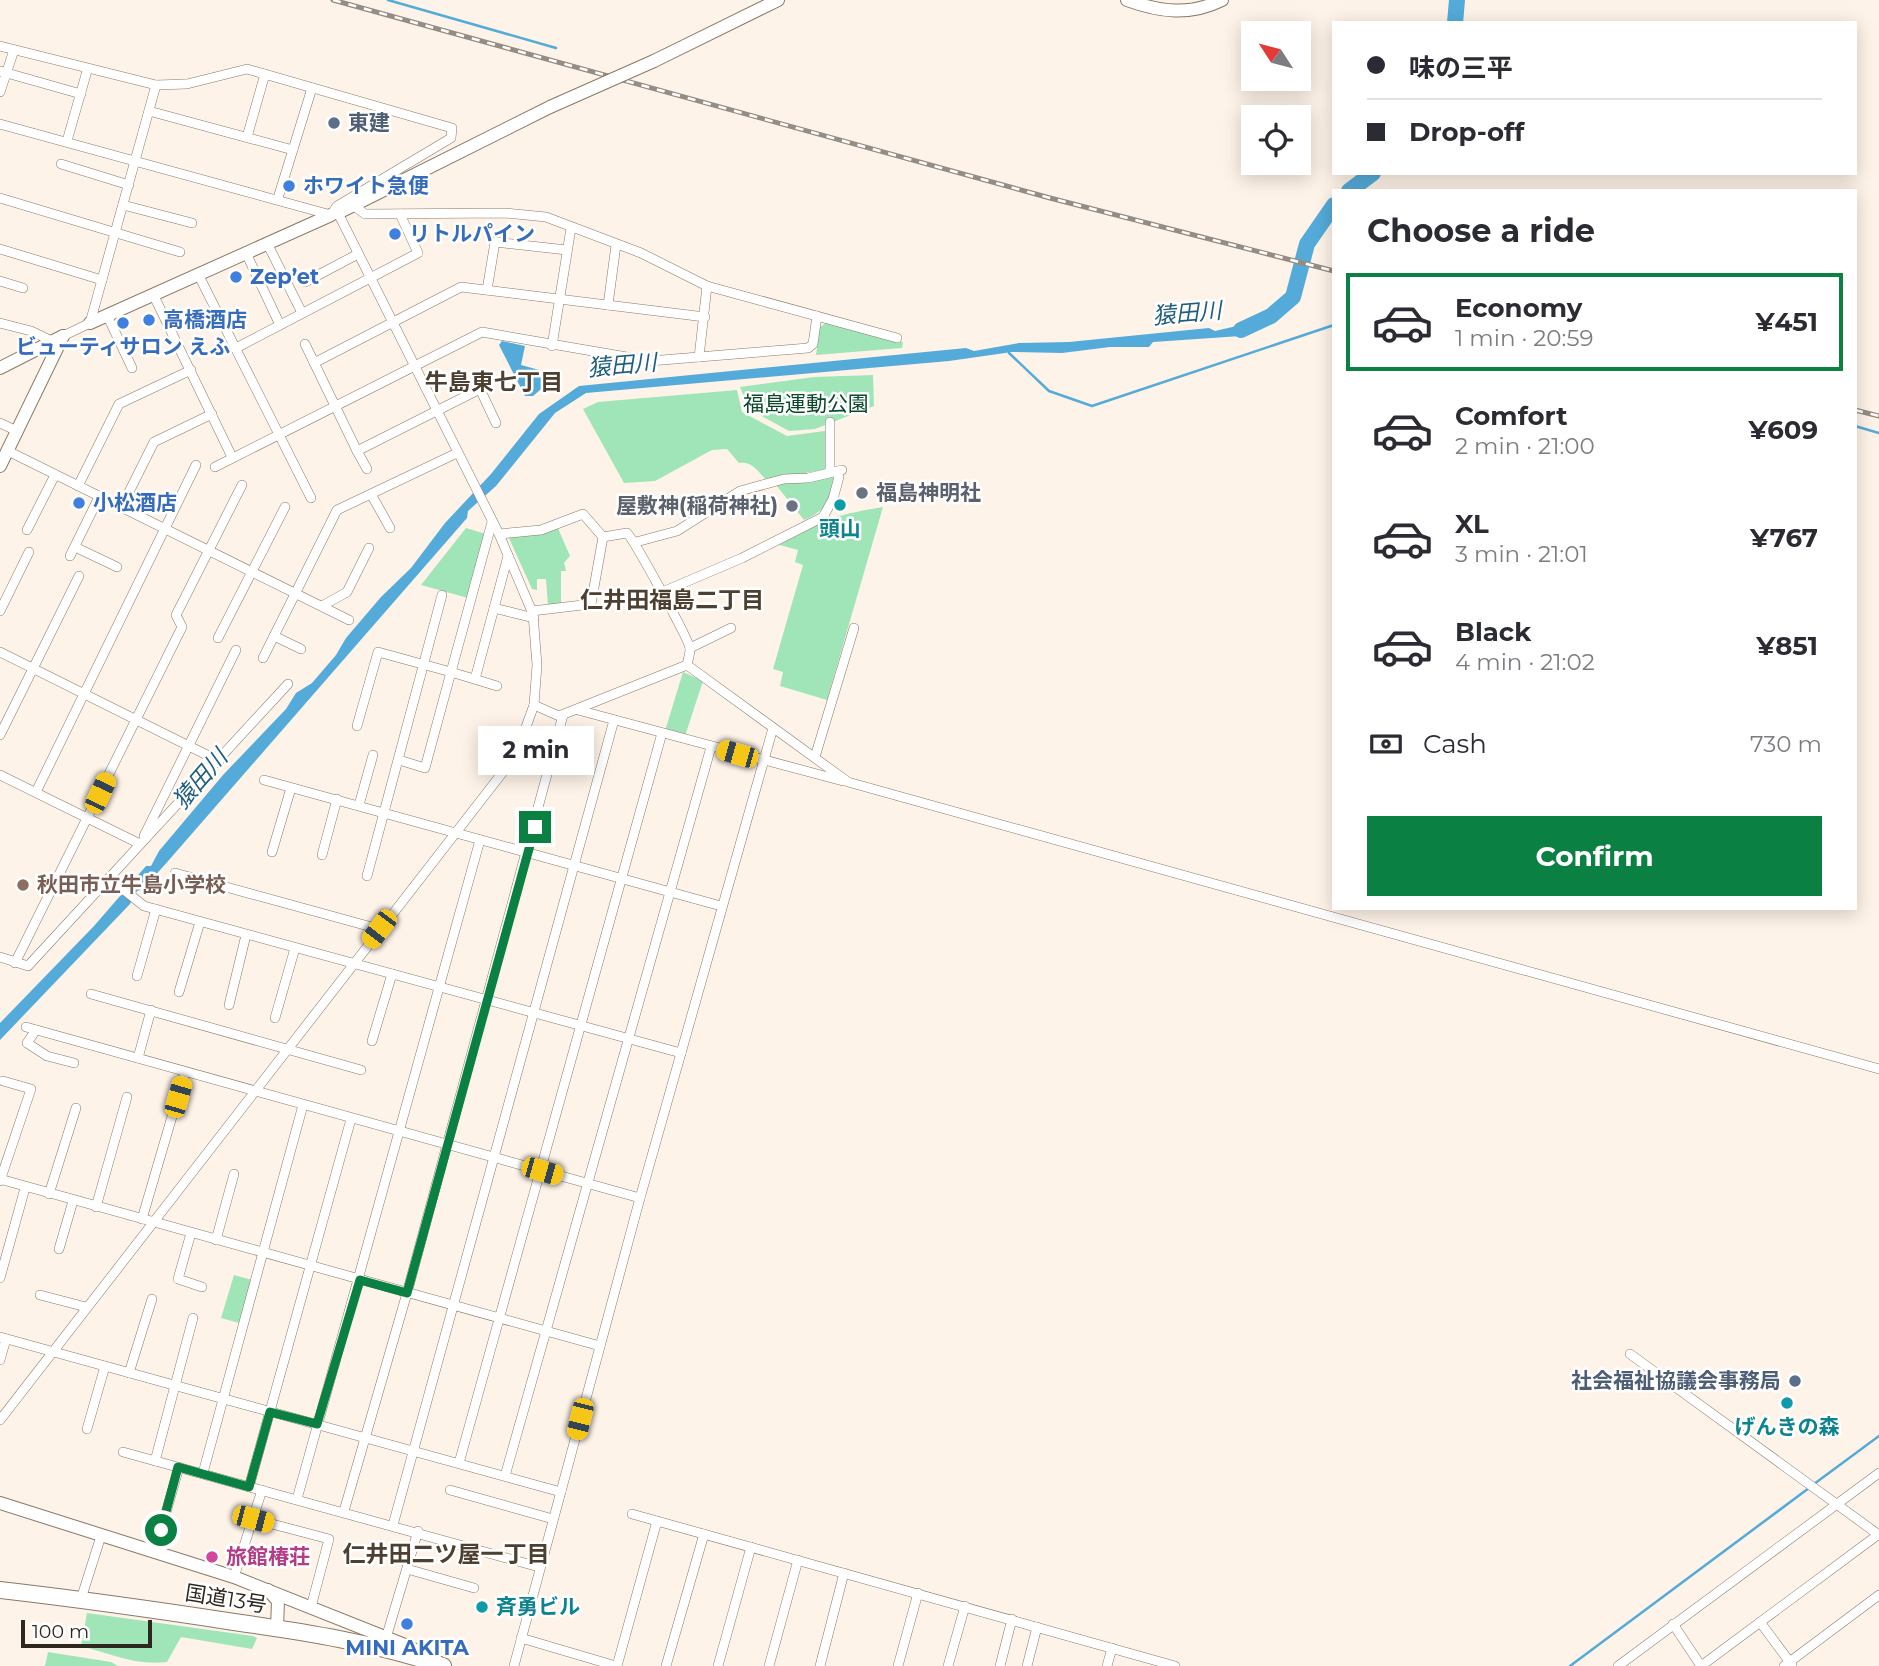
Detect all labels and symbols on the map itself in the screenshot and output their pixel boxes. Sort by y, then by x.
north arrow [1241,21,1311,91]
place label: 東建 [348,110,390,135]
marker: 東建 [326,115,342,131]
place label: ホワイト急便 [303,173,429,198]
marker: ホワイト急便 [281,178,297,194]
place label: リトルパイン [409,221,535,246]
marker: リトルパイン [387,226,403,242]
place label: Zep’et [250,264,319,289]
marker: Zep’et [228,269,244,285]
water label: 猿田川 [1151,296,1226,330]
place label: 高橋酒店 [163,307,247,332]
marker: 高橋酒店 [141,312,157,328]
marker: ビューティサロン えふ [115,315,131,331]
place label: ビューティサロン えふ [16,334,230,359]
water label: 猿田川 [586,348,661,382]
district label: 牛島東七丁目 [425,368,563,396]
park label: 福島運動公園 [743,391,869,416]
place label: 福島神明社 [876,480,981,505]
marker: 福島神明社 [854,485,870,501]
place label: 小松酒店 [93,490,177,515]
place label: 屋敷神(稲荷神社) [616,493,778,518]
marker: 小松酒店 [71,495,87,511]
marker: 頭山 [832,497,848,513]
marker: 屋敷神(稲荷神社) [784,498,800,514]
place label: 頭山 [819,516,861,541]
district label: 仁井田福島二丁目 [580,586,764,614]
callout: 2 min [477,726,593,774]
car [714,738,761,770]
water label: 猿田川 [167,742,235,814]
car [82,770,119,816]
route end [519,811,551,843]
place label: 秋田市立牛島小学校 [37,872,226,897]
marker: 秋田市立牛島小学校 [15,877,31,893]
car [358,906,401,952]
car [163,1074,194,1120]
car [519,1155,566,1187]
place label: 社会福祉協議会事務局 [1571,1368,1781,1393]
marker: 社会福祉協議会事務局 [1787,1373,1803,1389]
marker: げんきの森 [1779,1395,1795,1411]
car [565,1396,596,1442]
place label: げんきの森 [1735,1414,1840,1439]
car [230,1503,277,1535]
route start [145,1514,177,1546]
district label: 仁井田二ツ屋一丁目 [343,1540,550,1568]
place label: 旅館椿荘 [226,1544,310,1569]
marker: 旅館椿荘 [204,1549,220,1565]
street label: 国道13号 [183,1580,269,1617]
place label: 斉勇ビル [496,1594,580,1619]
marker: 斉勇ビル [474,1599,490,1615]
marker: MINI AKITA [399,1616,415,1632]
scale bar [21,1617,152,1649]
place label: MINI AKITA [345,1635,470,1660]

